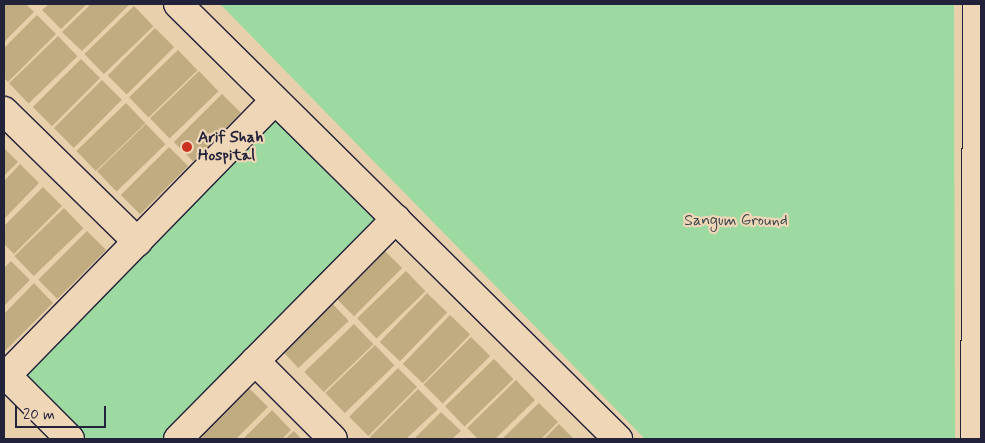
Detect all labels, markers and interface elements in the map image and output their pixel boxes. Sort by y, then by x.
place label: Arif Shah Hospital [198,128,262,166]
marker: Arif Shah Hospital [180,140,194,154]
park label: Sangum Ground [684,211,788,231]
scale bar [18,396,109,428]
text: 20 m [23,405,55,425]

